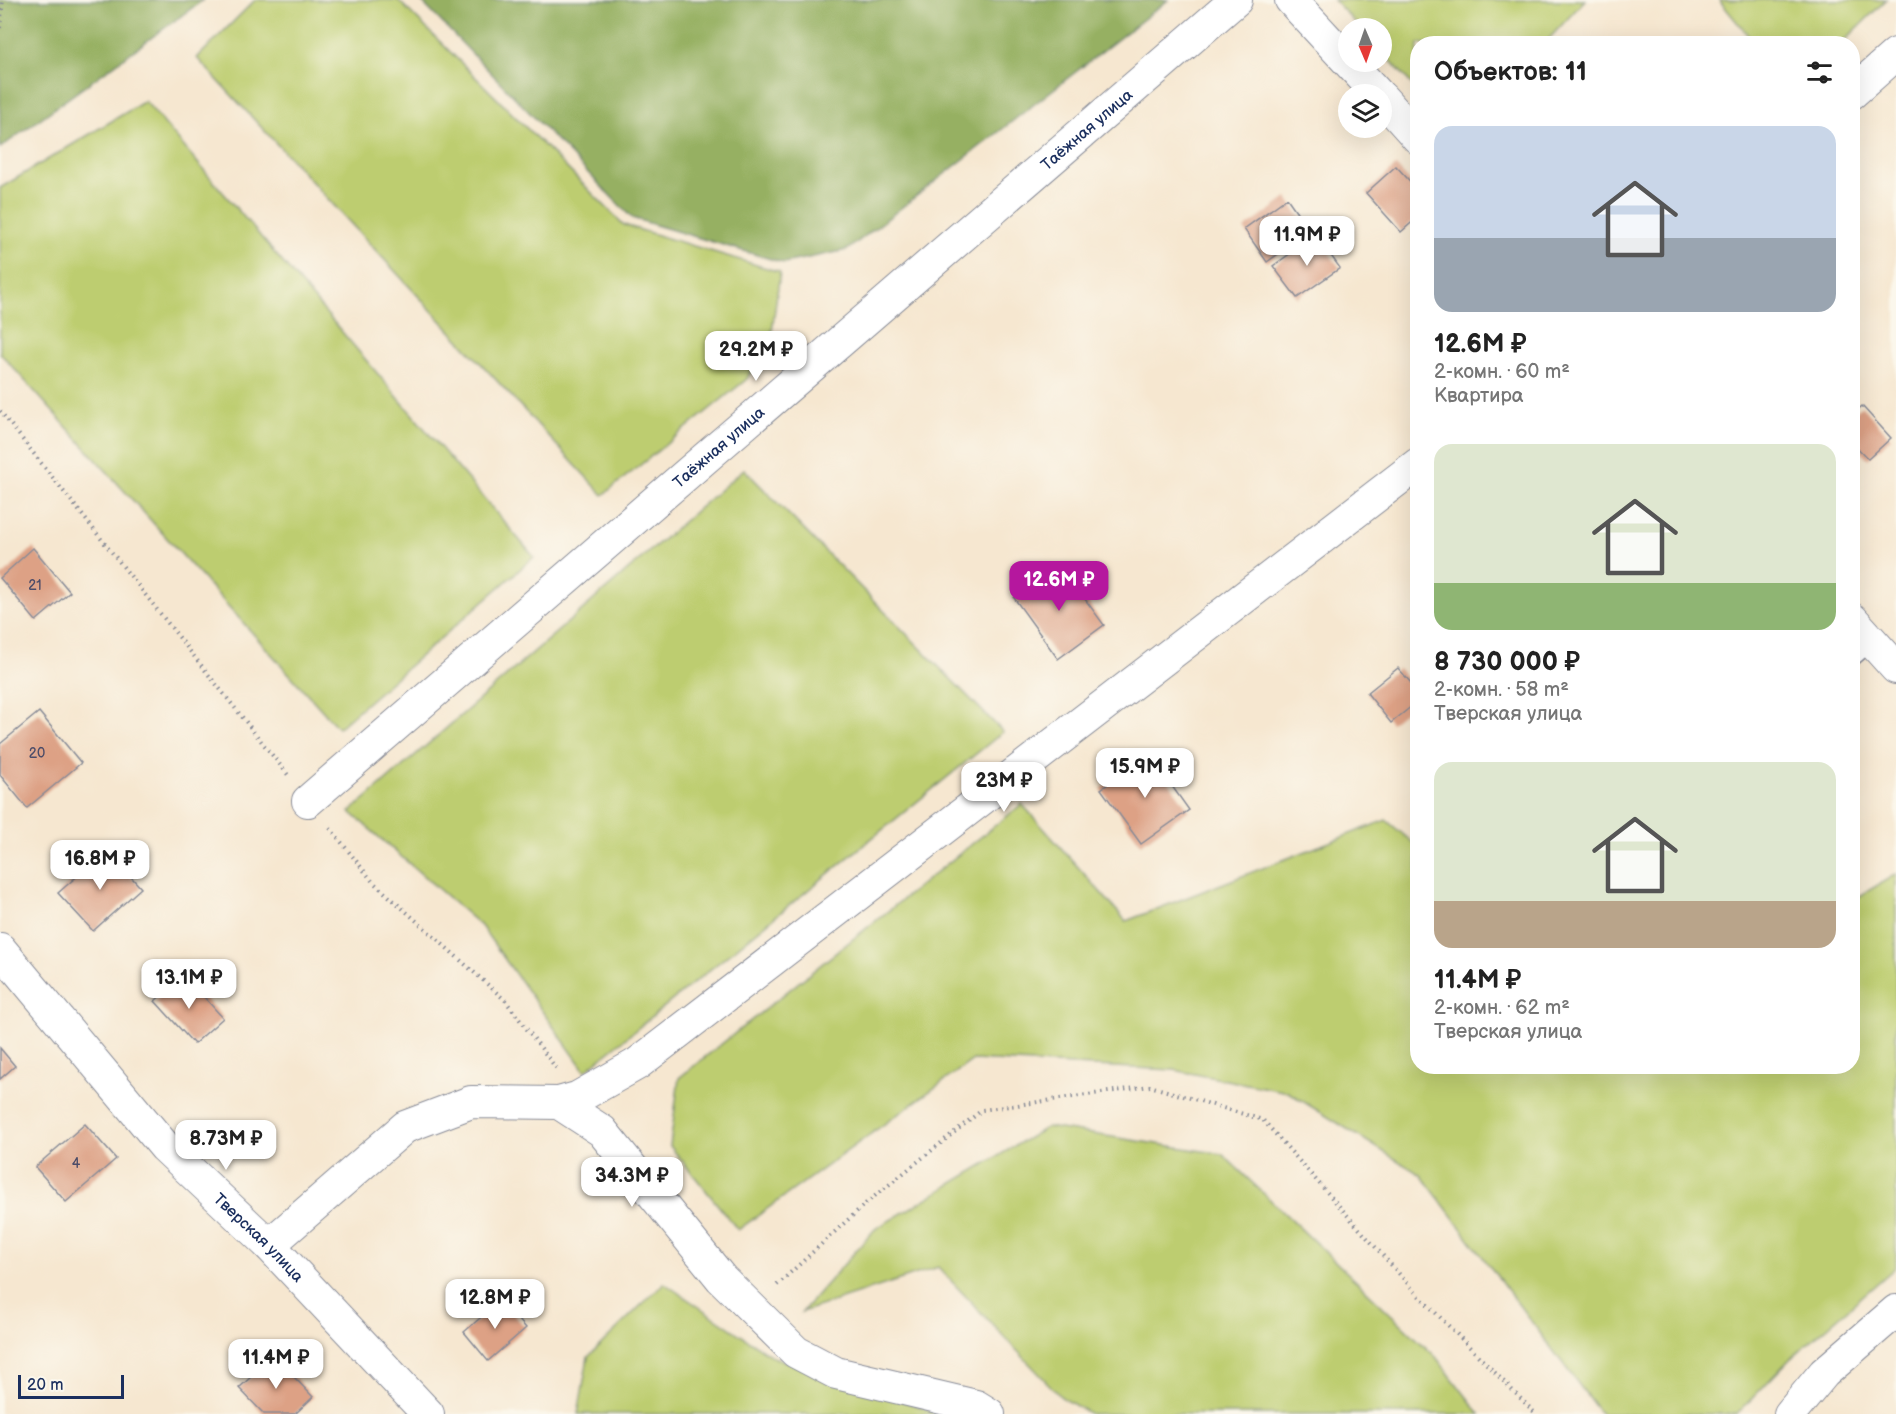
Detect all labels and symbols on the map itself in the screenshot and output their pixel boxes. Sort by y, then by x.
north arrow [1338,18,1392,72]
street label: Таёжная улица [1038,85,1137,175]
pin: 11.9M ₽ [1252,216,1362,267]
pin: 29.2M ₽ [701,331,811,382]
street label: Таёжная улица [670,403,769,493]
pin: 12.6M ₽ [1004,561,1114,612]
house number: 21 [28,577,42,594]
house number: 20 [29,745,45,762]
pin: 15.9M ₽ [1090,748,1200,799]
pin: 23M ₽ [962,762,1046,813]
pin: 16.8M ₽ [45,840,155,891]
pin: 13.1M ₽ [134,959,244,1010]
pin: 8.73M ₽ [171,1120,281,1171]
house number: 4 [72,1155,81,1172]
pin: 34.3M ₽ [577,1157,687,1208]
street label: Тверская улица [209,1190,307,1287]
pin: 12.8M ₽ [440,1279,550,1330]
pin: 11.4M ₽ [221,1339,331,1390]
scale bar [18,1372,124,1400]

